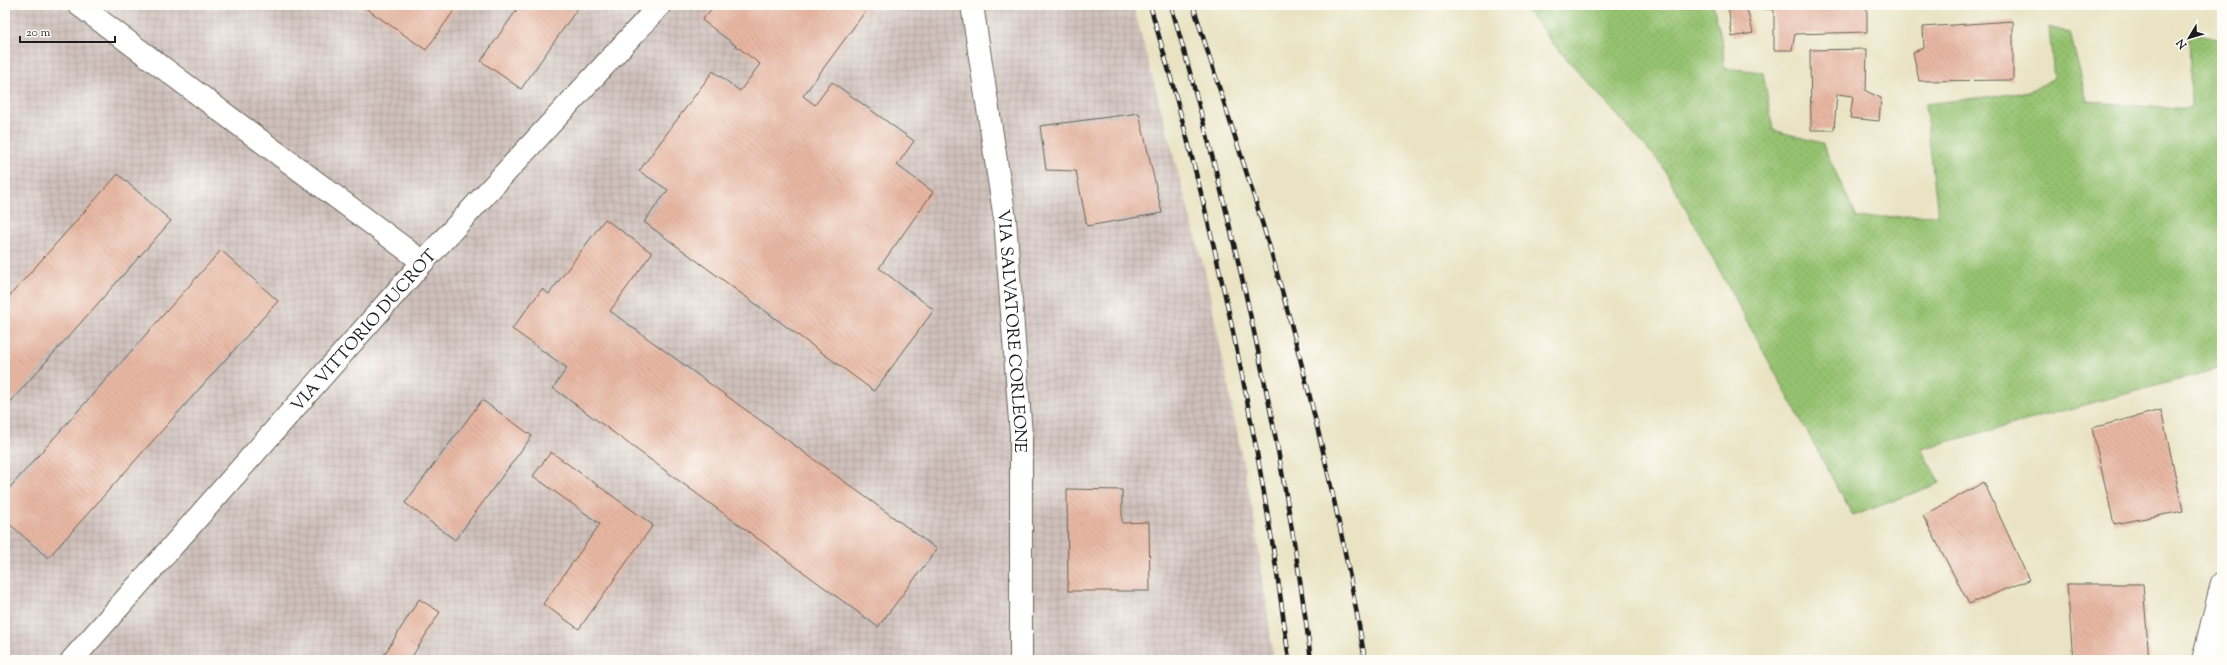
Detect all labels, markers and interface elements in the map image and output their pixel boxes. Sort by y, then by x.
scale bar [20,18,115,44]
north arrow [2169,18,2209,58]
text: 20 m [26,24,51,42]
text: N [2173,35,2192,53]
street label: VIA SALVATORE CORLEONE [990,208,1031,453]
street label: VIA VITTORIO DUCROT [286,245,443,418]

